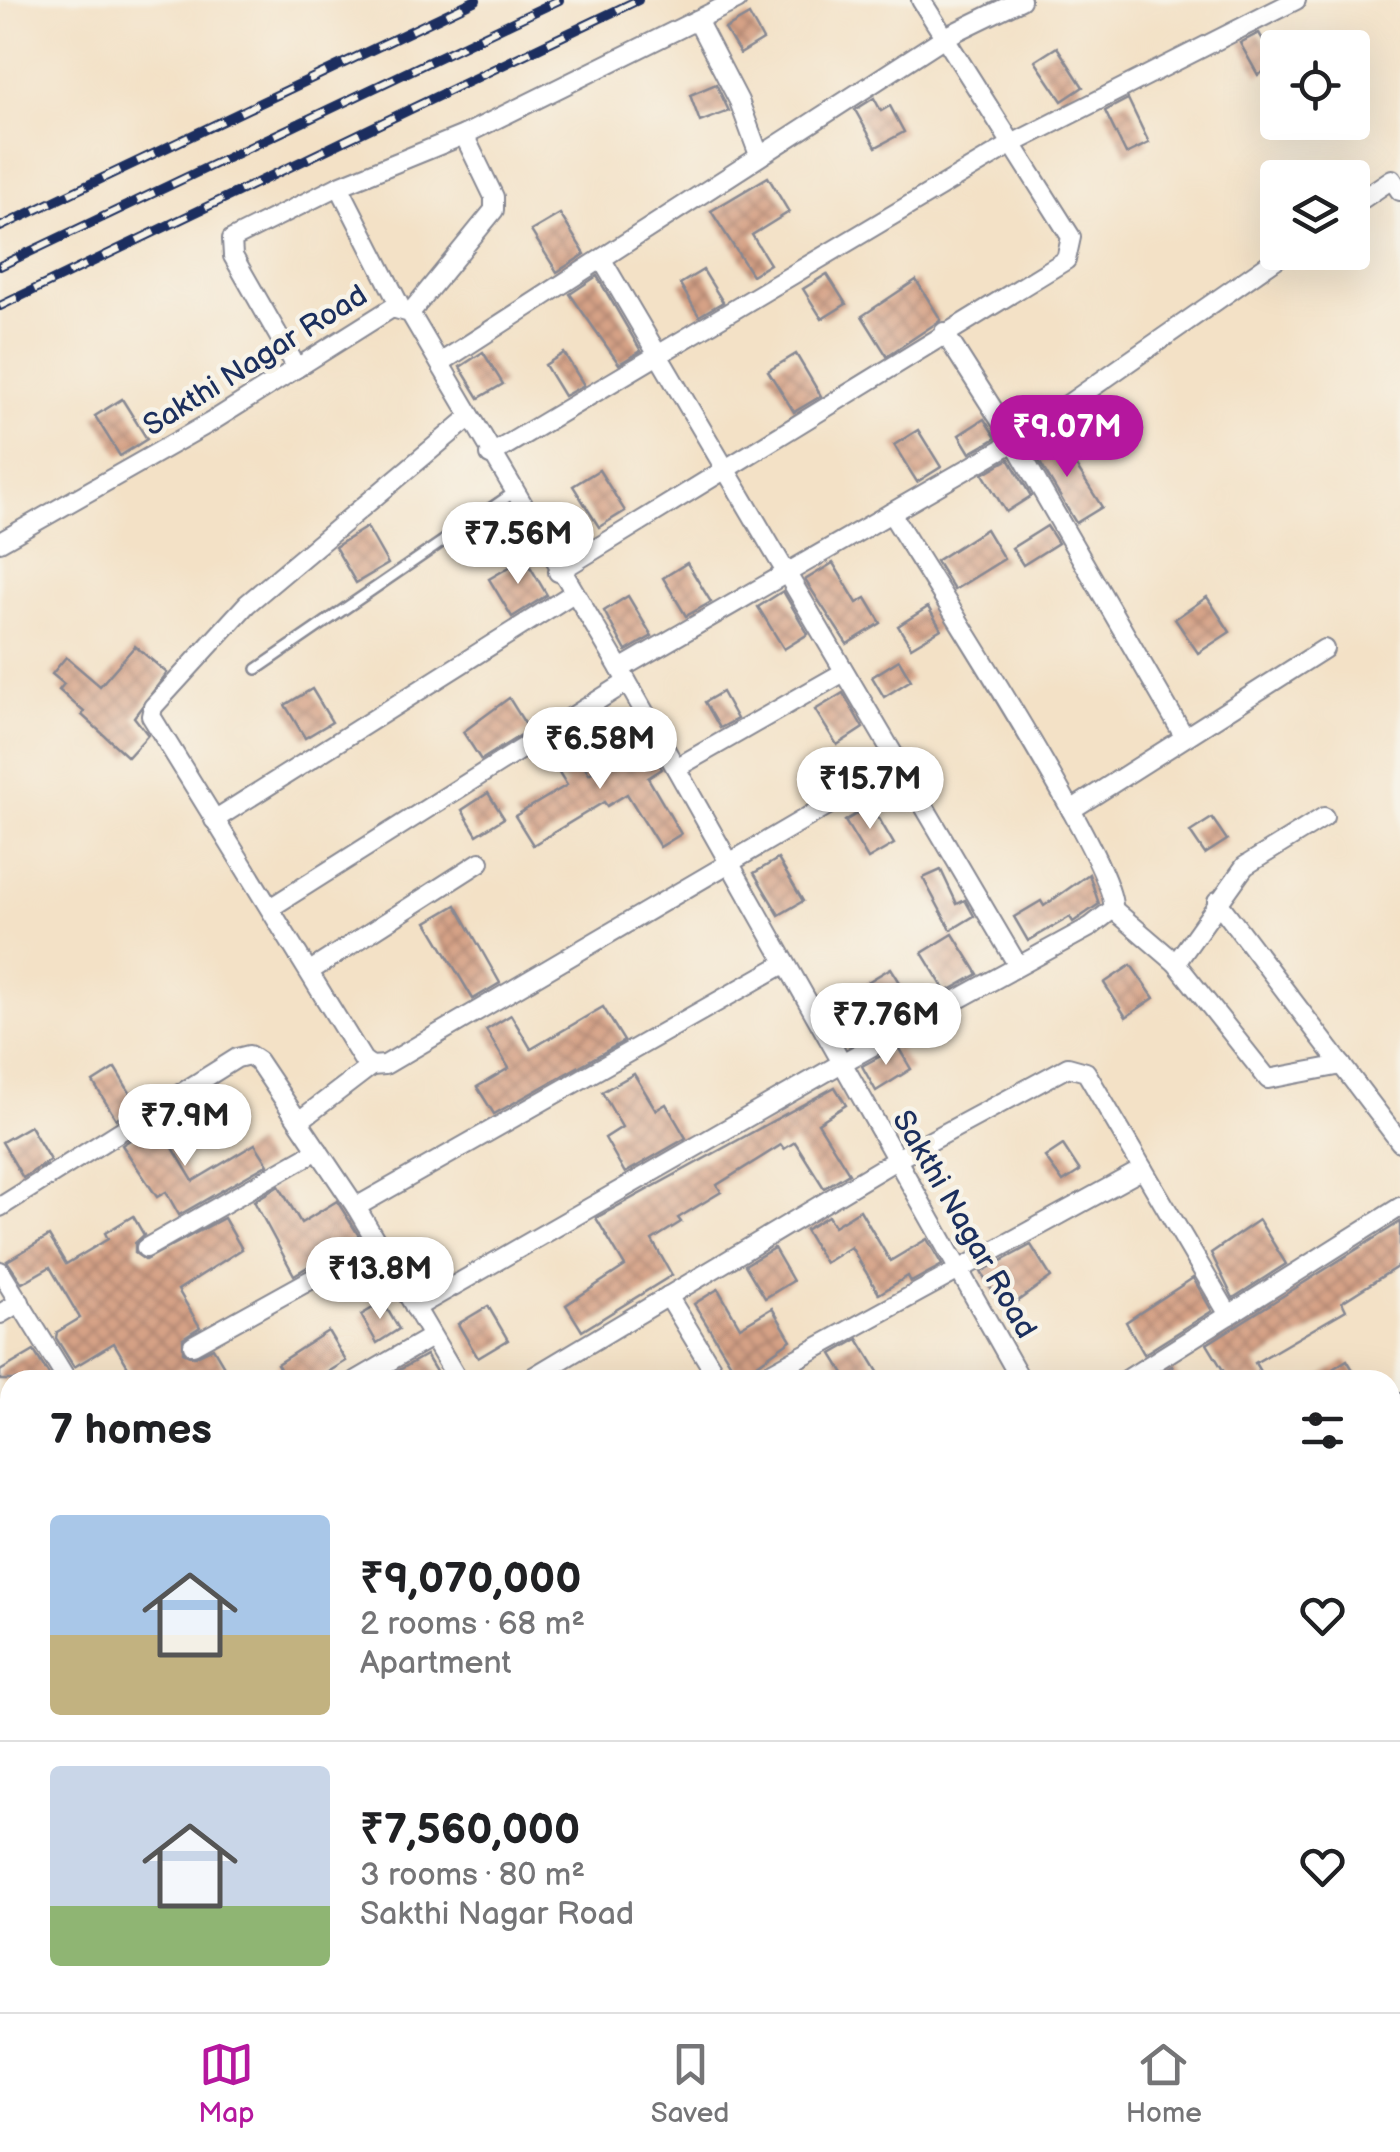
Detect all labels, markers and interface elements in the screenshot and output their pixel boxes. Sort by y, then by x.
map controls [1260,30,1370,270]
button: locate [1260,30,1370,140]
button: layers [1260,160,1370,270]
street label: Sakthi Nagar Road [137,277,374,444]
pin: ₹9.07M [986,395,1148,480]
text: ₹9.07M [1012,408,1122,447]
pin: ₹7.56M [437,502,599,587]
text: ₹7.56M [464,515,572,554]
pin: ₹6.58M [519,707,681,792]
text: ₹6.58M [545,720,655,759]
pin: ₹15.7M [789,747,951,832]
text: ₹15.7M [819,760,921,799]
pin: ₹7.76M [805,983,967,1068]
text: ₹7.76M [832,996,940,1035]
pin: ₹7.9M [115,1084,255,1169]
text: ₹7.9M [140,1097,230,1136]
street label: Sakthi Nagar Road [884,1104,1044,1345]
pin: ₹13.8M [299,1237,461,1322]
text: ₹13.8M [328,1250,432,1289]
icon: filters [1295,1403,1350,1458]
text: 7 homes [50,1405,212,1456]
text: ₹9,070,000 [360,1554,581,1605]
icon: home [130,1555,250,1675]
icon: heart [1295,1588,1350,1643]
text: 2 rooms · 68 m² [360,1605,585,1644]
text: Apartment [360,1644,511,1683]
text: ₹7,560,000 [360,1805,580,1856]
icon: home [130,1806,250,1926]
icon: heart [1295,1839,1350,1894]
text: 3 rooms · 80 m² [360,1856,585,1895]
text: Sakthi Nagar Road [360,1895,634,1934]
tab: Map [198,2037,254,2130]
tab: Saved [651,2037,729,2130]
tab: Home [1126,2037,1202,2130]

